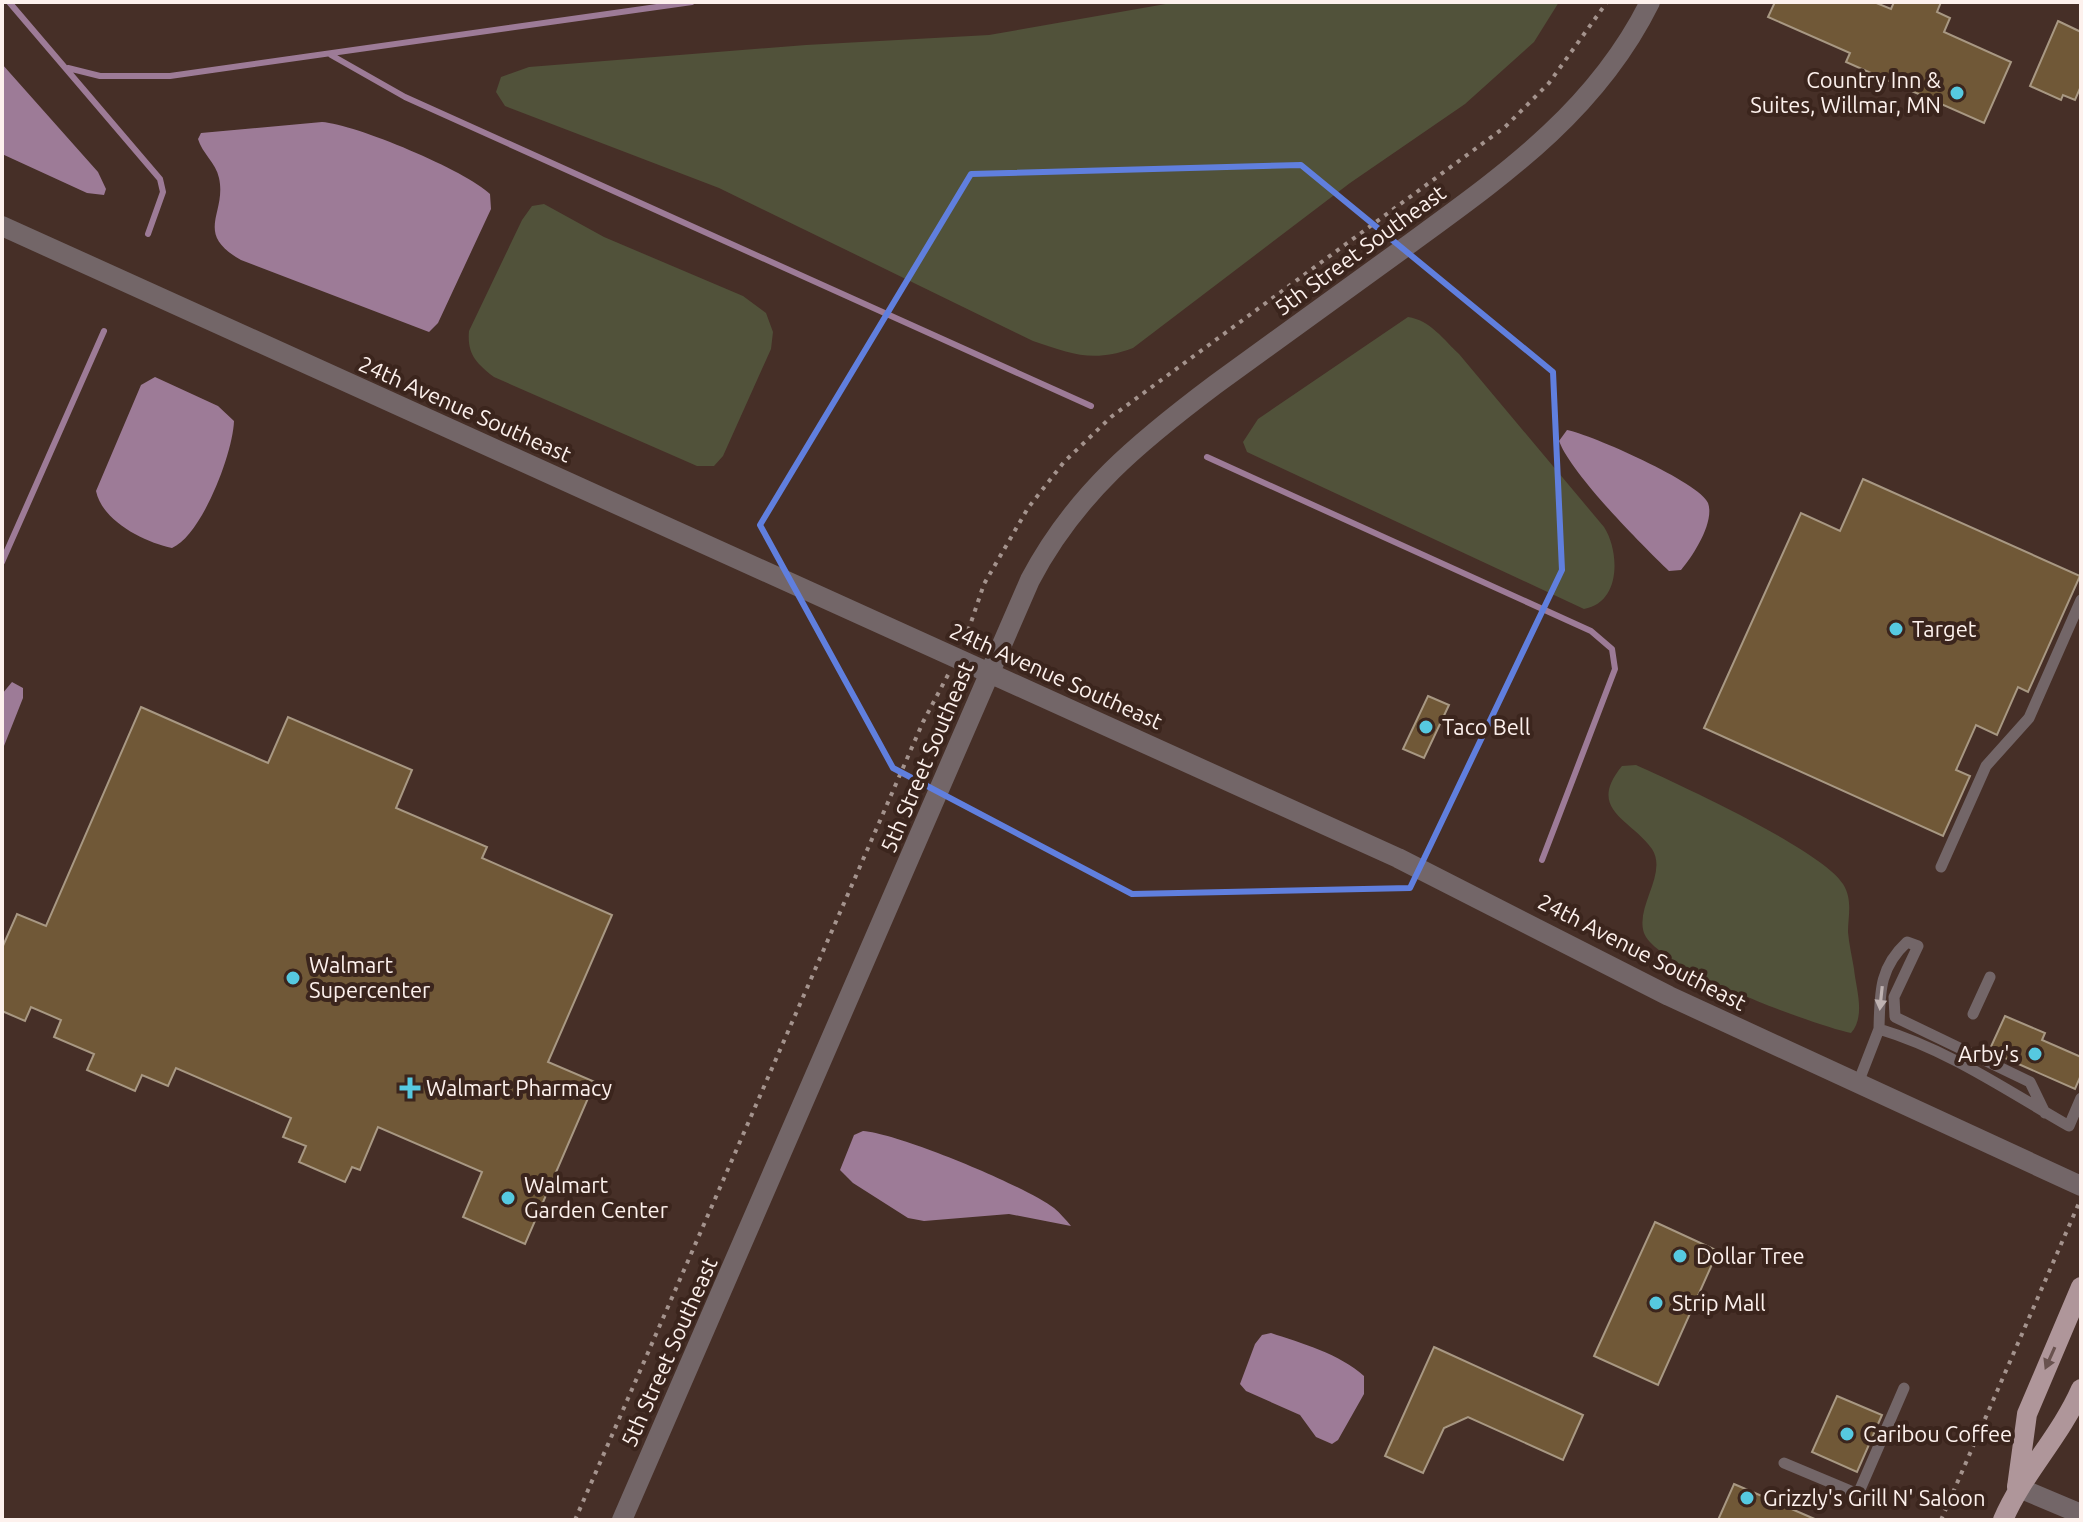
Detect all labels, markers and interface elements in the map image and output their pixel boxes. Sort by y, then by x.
place label: Country Inn & Suites, Willmar, MN [1750,67,1942,117]
marker: Country Inn & Suites, Willmar, MN [1948,84,1966,102]
street label: 5th Street Southeast [1269,179,1450,320]
street label: 24th Avenue Southeast [355,350,576,467]
place label: Target [1912,616,1977,641]
street label: 24th Avenue Southeast [946,617,1167,734]
marker: Target [1887,620,1905,638]
street label: 5th Street Southeast [875,657,978,856]
place label: Taco Bell [1442,714,1531,739]
marker: Taco Bell [1417,718,1435,736]
street label: 24th Avenue Southeast [1534,888,1751,1015]
place label: Walmart Supercenter [309,952,431,1002]
marker: Walmart Supercenter [284,969,302,987]
one-way arrow [1874,986,1887,1011]
place label: Arby's [1958,1041,2019,1066]
marker: Arby's [2026,1045,2044,1063]
place label: Walmart Pharmacy [426,1075,612,1100]
marker: Walmart Pharmacy [401,1079,419,1097]
place label: Walmart Garden Center [524,1172,669,1222]
marker: Walmart Garden Center [499,1189,517,1207]
place label: Dollar Tree [1696,1243,1805,1268]
marker: Dollar Tree [1671,1247,1689,1265]
street label: 5th Street Southeast [615,1253,722,1450]
place label: Strip Mall [1672,1290,1766,1315]
marker: Strip Mall [1647,1294,1665,1312]
one-way arrow [2043,1346,2056,1370]
place label: Caribou Coffee [1863,1421,2012,1446]
marker: Caribou Coffee [1838,1425,1856,1443]
place label: Grizzly's Grill N' Saloon [1763,1485,1986,1510]
marker: Grizzly's Grill N' Saloon [1738,1489,1756,1507]

